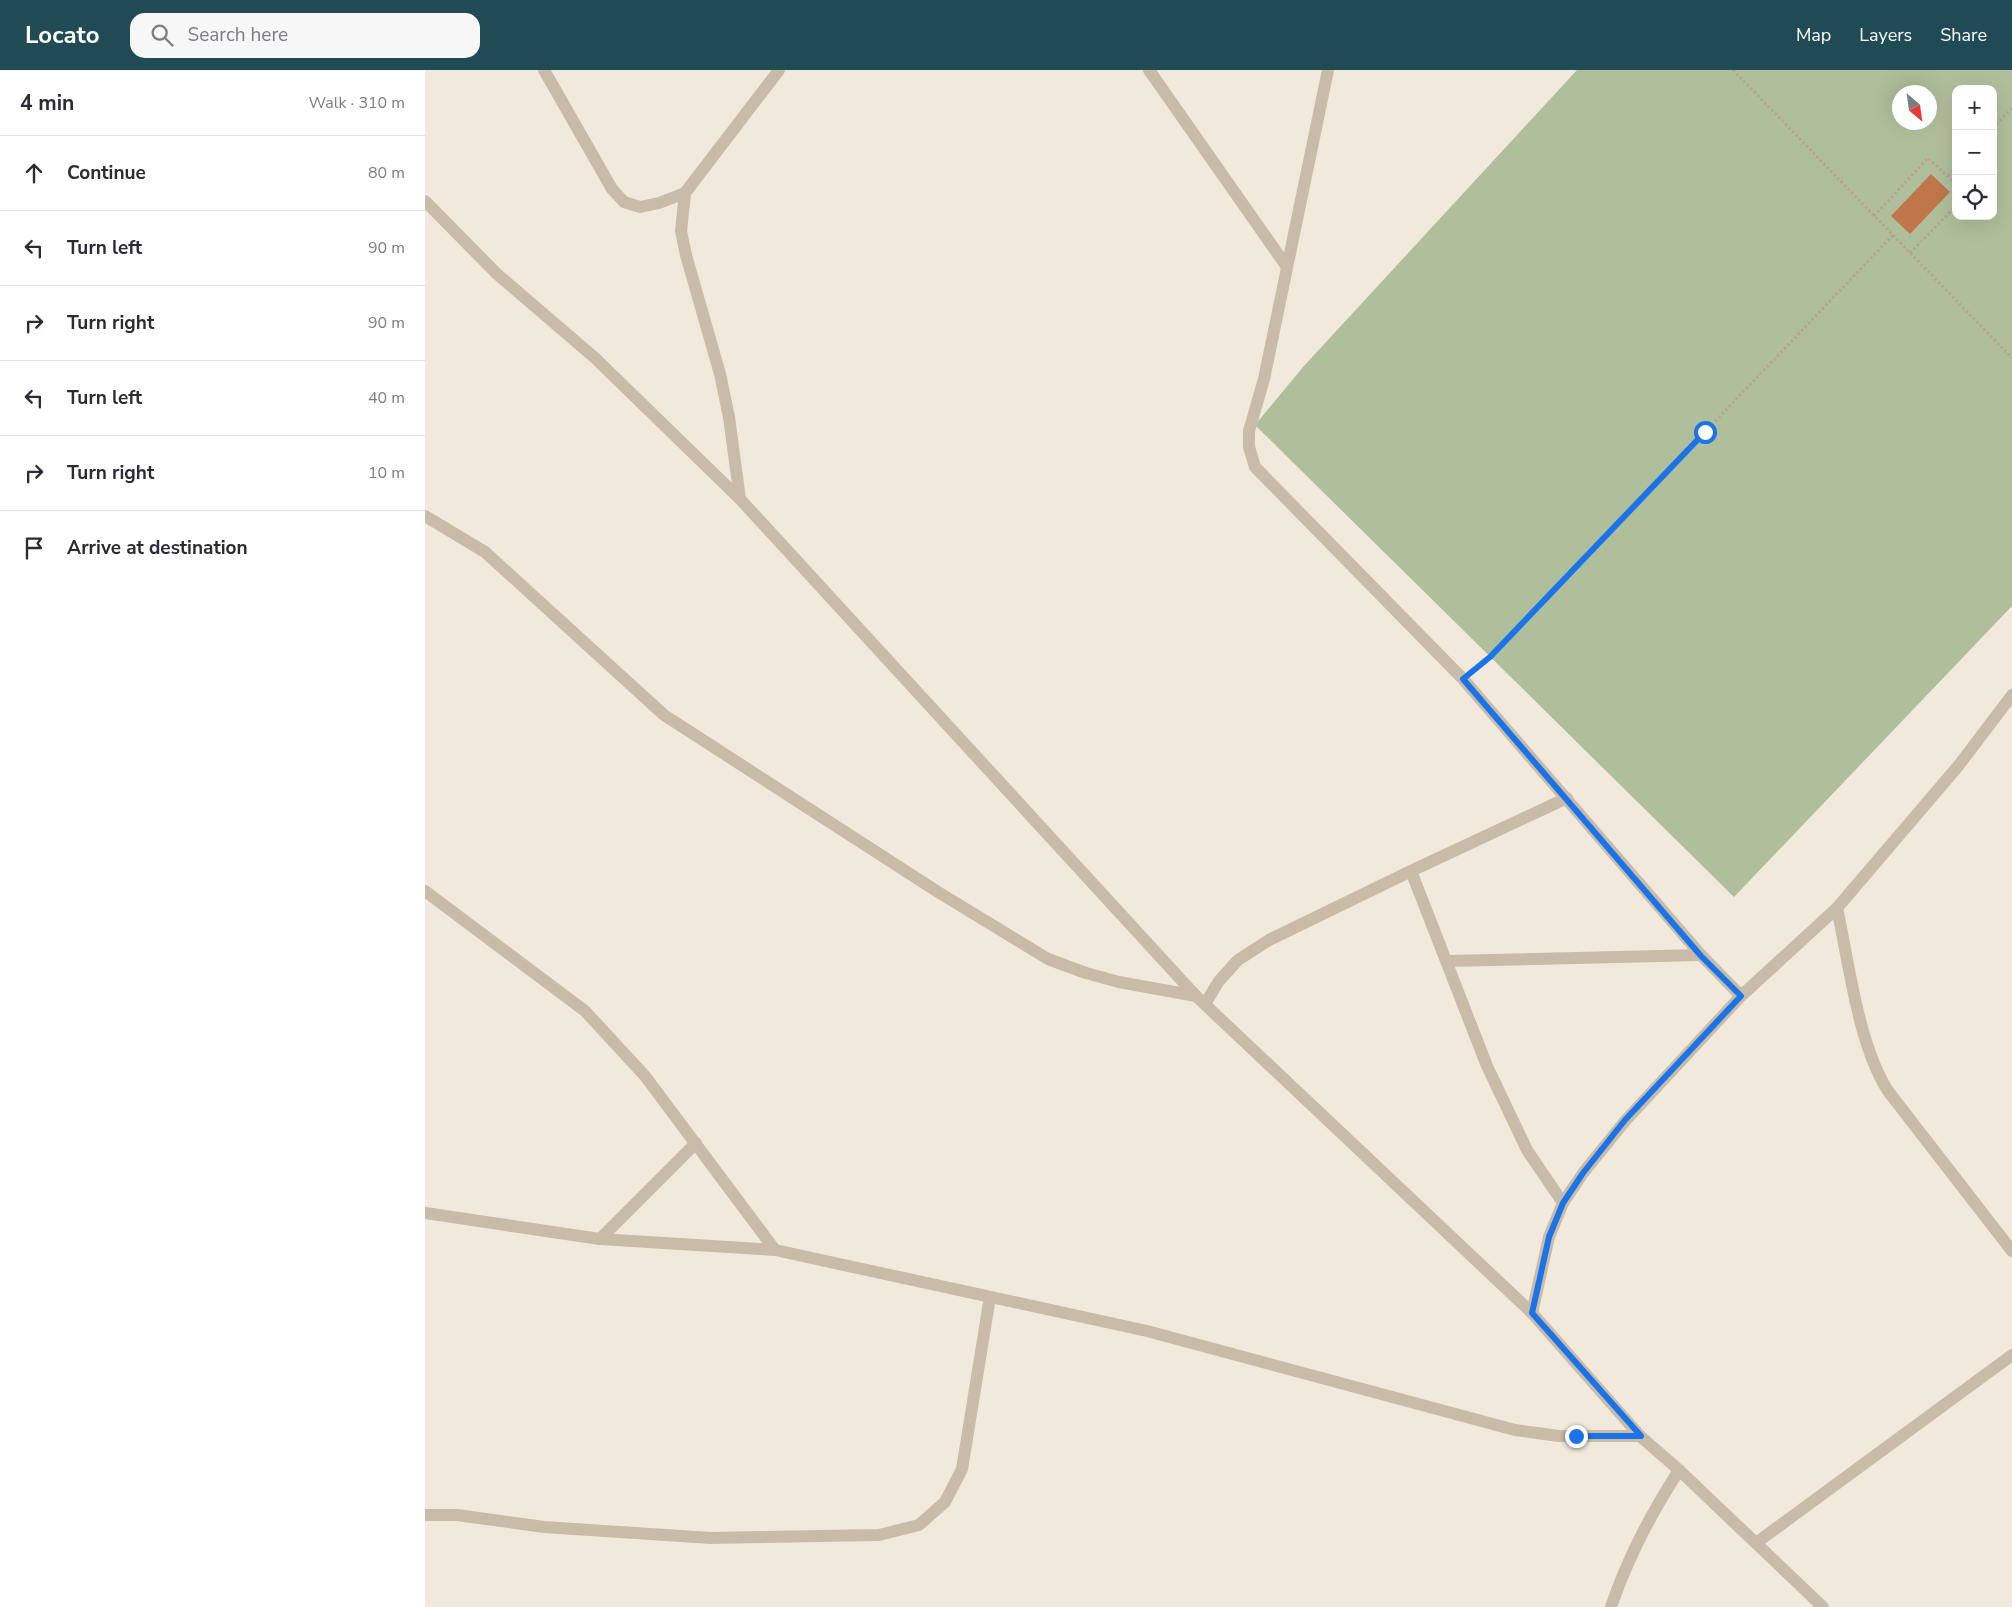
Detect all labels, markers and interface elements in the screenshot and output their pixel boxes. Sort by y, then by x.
search box [130,13,480,58]
text: Locato [25,19,100,51]
icon: search [148,21,176,49]
text: Search here [188,22,288,48]
text: Map [1796,23,1831,47]
text: Layers [1859,23,1912,47]
text: Share [1940,23,1987,47]
north arrow [1892,85,1937,130]
map controls [1952,85,1997,220]
button: + [1952,85,1997,130]
text: 4 min [20,89,74,117]
text: Walk · 310 m [309,92,405,114]
button: − [1952,130,1997,175]
icon: ahead [20,159,48,187]
text: Continue [67,160,146,186]
text: 80 m [368,162,405,184]
button: locate [1952,175,1997,220]
icon: left [20,234,48,262]
text: Turn left [67,235,142,261]
text: 90 m [368,237,405,259]
icon: right [20,309,48,337]
text: Turn right [67,310,154,336]
text: 90 m [368,312,405,334]
icon: left [20,384,48,412]
text: Turn left [67,385,142,411]
text: 40 m [368,387,405,409]
route start [1694,421,1717,444]
icon: right [20,459,48,487]
text: Turn right [67,460,154,486]
text: 10 m [368,462,405,484]
icon: arrive [20,534,48,562]
text: Arrive at destination [67,535,248,561]
route end [1565,1425,1588,1448]

